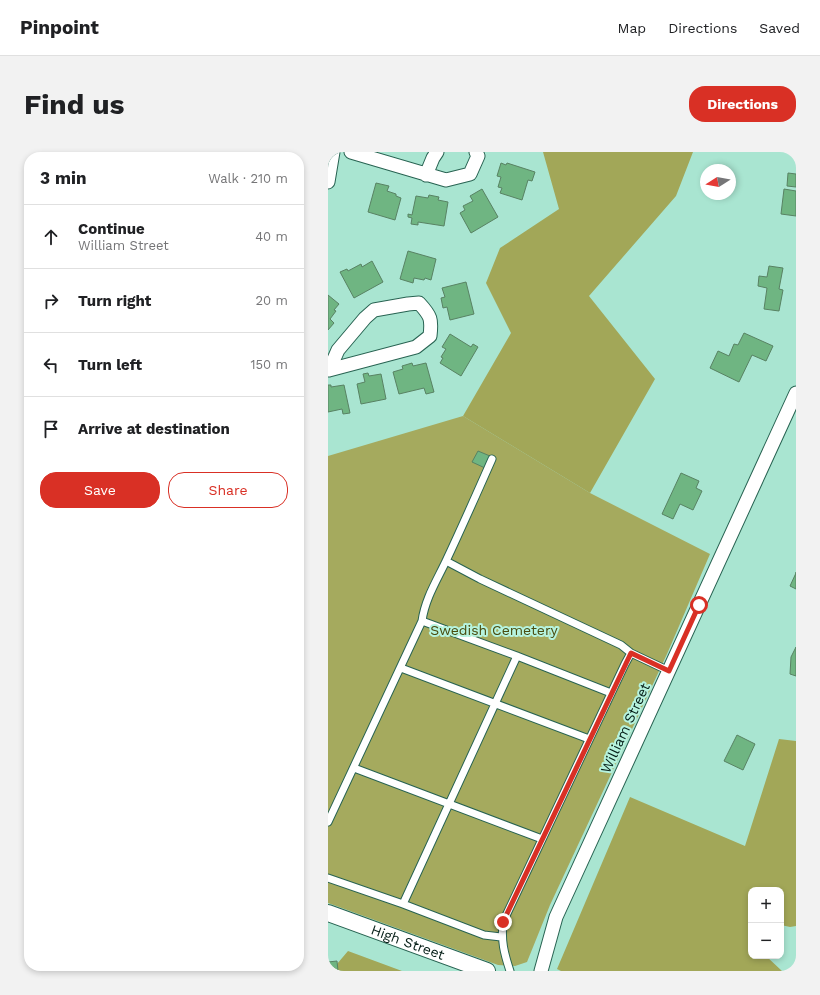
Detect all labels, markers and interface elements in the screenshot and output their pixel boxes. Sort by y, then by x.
text: Pinpoint [20,16,99,39]
text: Map [618,20,646,36]
text: Directions [668,20,737,36]
text: Saved [759,20,800,36]
button: Directions [689,86,796,122]
text: Find us [24,88,124,121]
north arrow [700,164,736,200]
text: 3 min [40,168,86,188]
text: Walk · 210 m [208,171,288,186]
text: Continue [78,220,145,238]
icon: ahead [40,226,62,248]
text: 40 m [255,229,288,244]
text: William Street [78,238,169,253]
icon: right [40,290,62,312]
text: Turn right [78,292,151,310]
text: 20 m [256,293,288,308]
icon: left [40,354,62,376]
text: Turn left [78,356,142,374]
text: 150 m [250,357,288,372]
icon: arrive [40,418,62,440]
text: Arrive at destination [78,420,230,438]
button: Save [40,472,160,508]
button: Share [168,472,288,508]
route start [690,596,708,614]
park label: Swedish Cemetery [430,622,559,638]
street label: William Street [597,680,653,776]
map controls [748,887,784,959]
button: + [748,887,784,923]
route end [494,913,512,931]
street label: High Street [369,921,447,963]
button: − [748,923,784,959]

